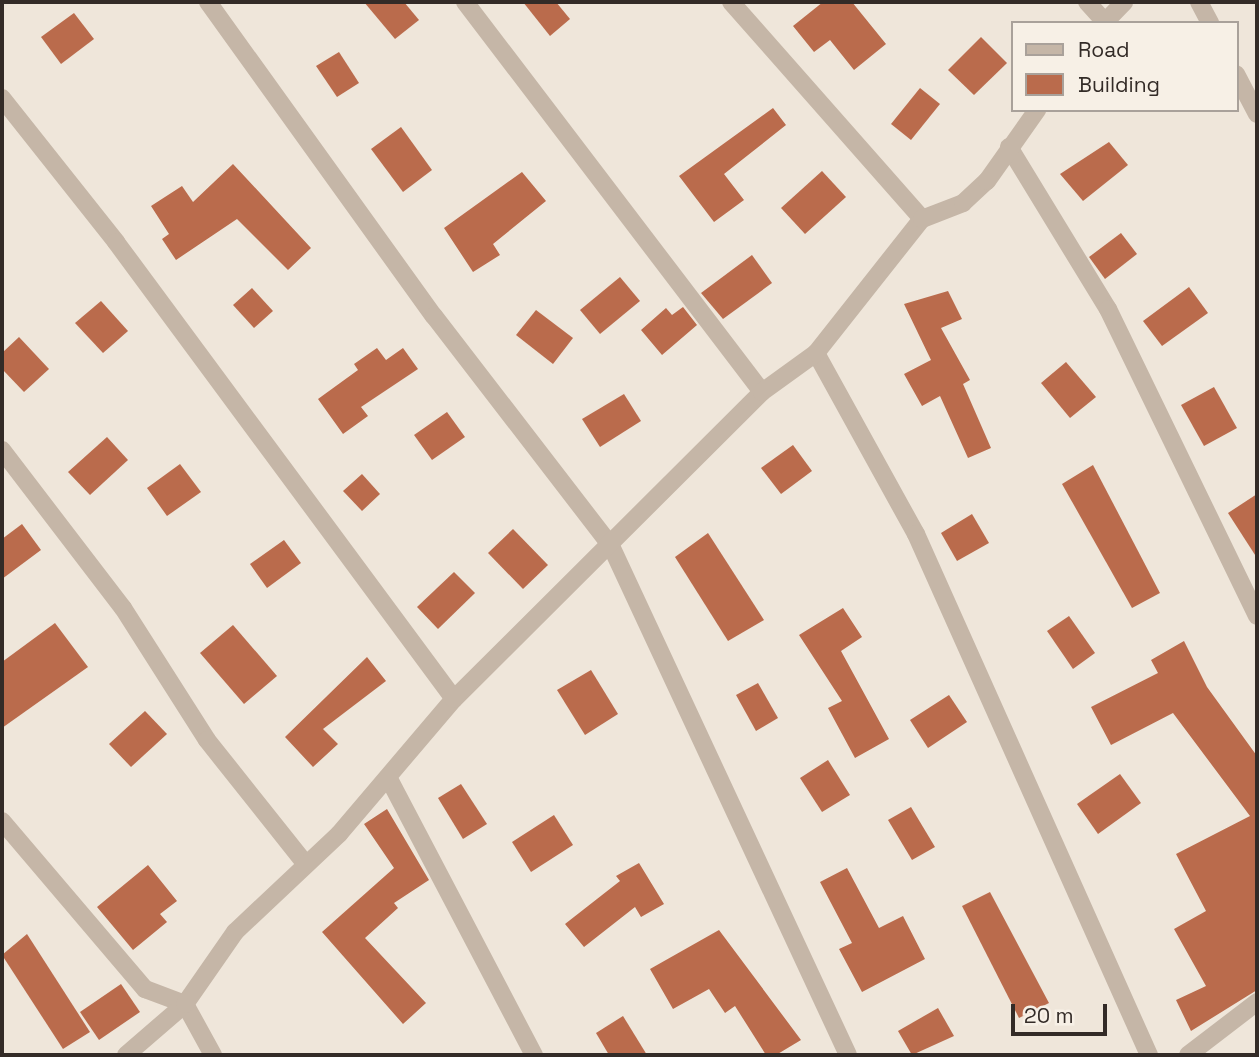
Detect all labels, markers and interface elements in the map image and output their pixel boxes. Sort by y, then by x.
legend [1010,21,1238,112]
text: Road [1078,36,1130,63]
text: Building [1078,71,1160,98]
scale bar [1014,990,1110,1034]
text: 20 m [1024,1002,1074,1029]

